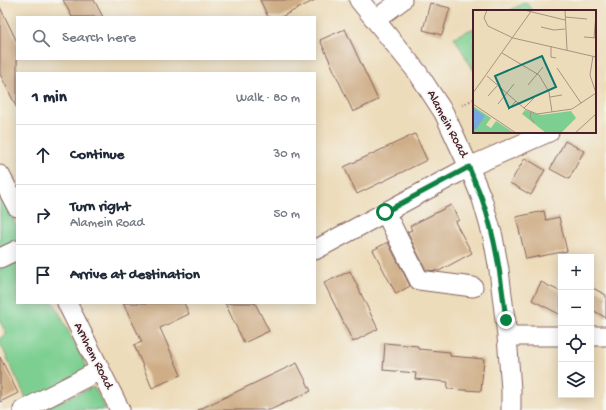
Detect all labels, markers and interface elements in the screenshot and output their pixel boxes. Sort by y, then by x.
inset map [473,10,596,133]
search box [16,16,316,60]
icon: search [30,27,52,49]
text: Search here [62,29,136,47]
text: 1 min [32,88,67,108]
street label: Alamein Road [423,88,472,161]
text: Walk · 80 m [236,91,300,106]
icon: ahead [32,144,54,166]
text: Continue [70,146,124,164]
text: 30 m [274,147,300,162]
text: Turn right [70,198,130,216]
route start [376,203,394,221]
icon: right [32,204,54,226]
text: 50 m [273,207,300,222]
text: Alamein Road [70,216,144,231]
map controls [558,254,594,398]
button: + [558,254,594,290]
icon: arrive [32,264,54,286]
text: Arrive at destination [70,266,200,284]
button: − [558,290,594,326]
route end [497,311,515,329]
street label: Arnhem Road [70,320,117,393]
button: locate [558,326,594,362]
button: layers [558,362,594,398]

